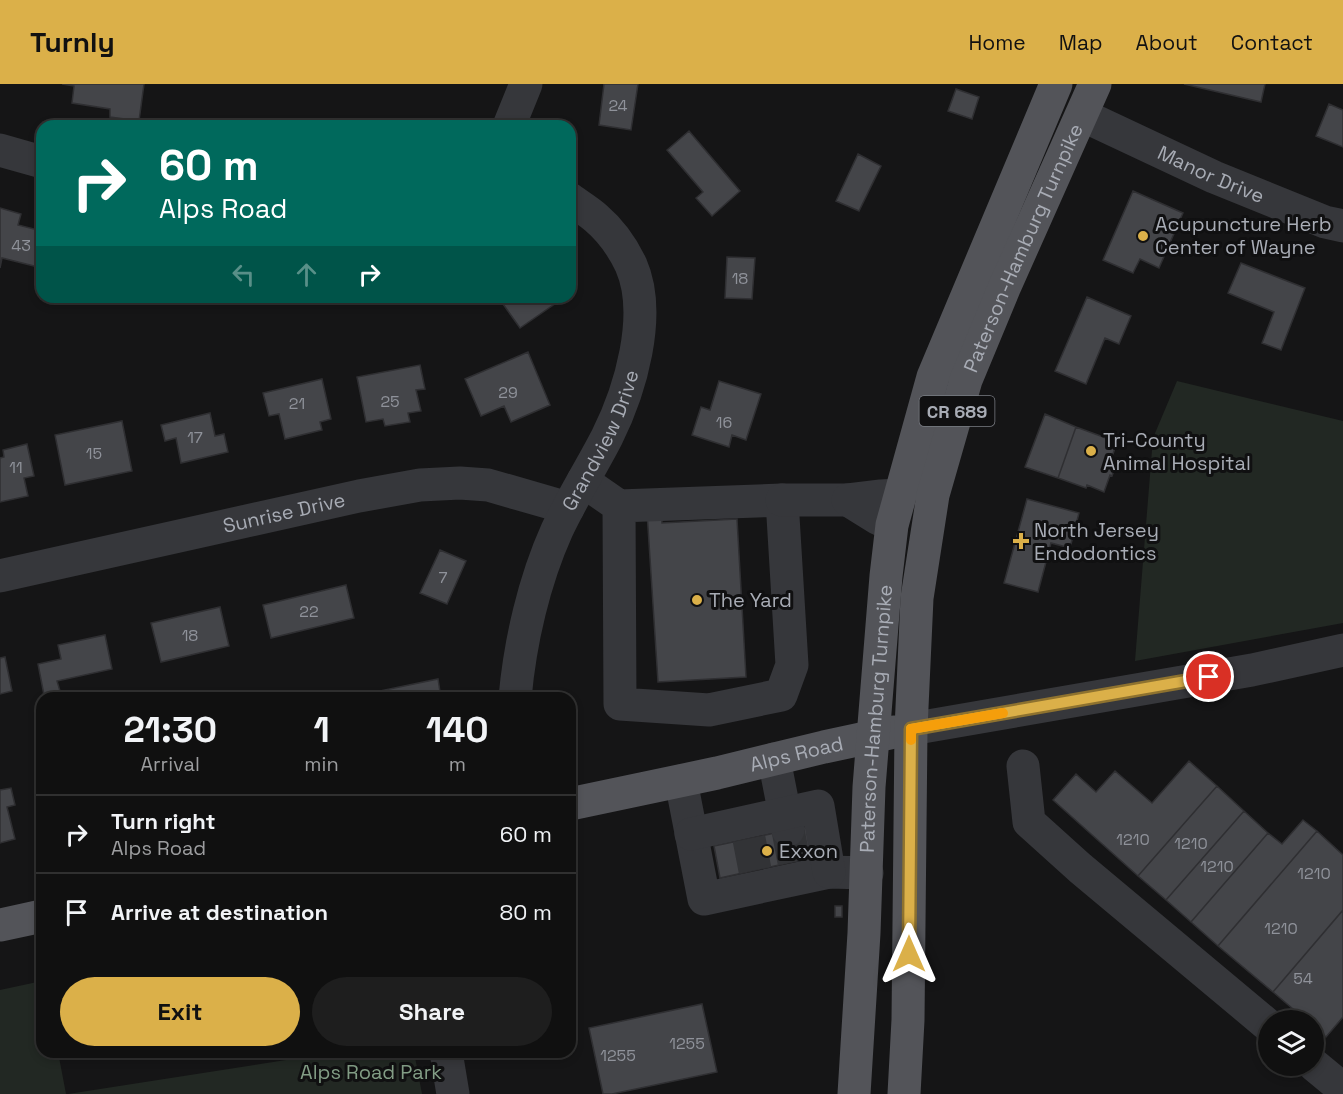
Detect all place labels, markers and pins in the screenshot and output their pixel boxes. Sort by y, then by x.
place label: Acupuncture Herb Center of Wayne [1155,211,1332,260]
marker: Acupuncture Herb Center of Wayne [1136,229,1150,243]
place label: Tri-County Animal Hospital [1103,427,1251,476]
marker: Tri-County Animal Hospital [1084,444,1098,458]
place label: North Jersey Endodontics [1034,517,1159,566]
marker: North Jersey Endodontics [1012,532,1030,550]
place label: The Yard [709,587,792,613]
marker: The Yard [690,593,704,607]
pin [1183,651,1234,702]
place label: Exxon [779,838,838,864]
marker: Exxon [760,844,774,858]

